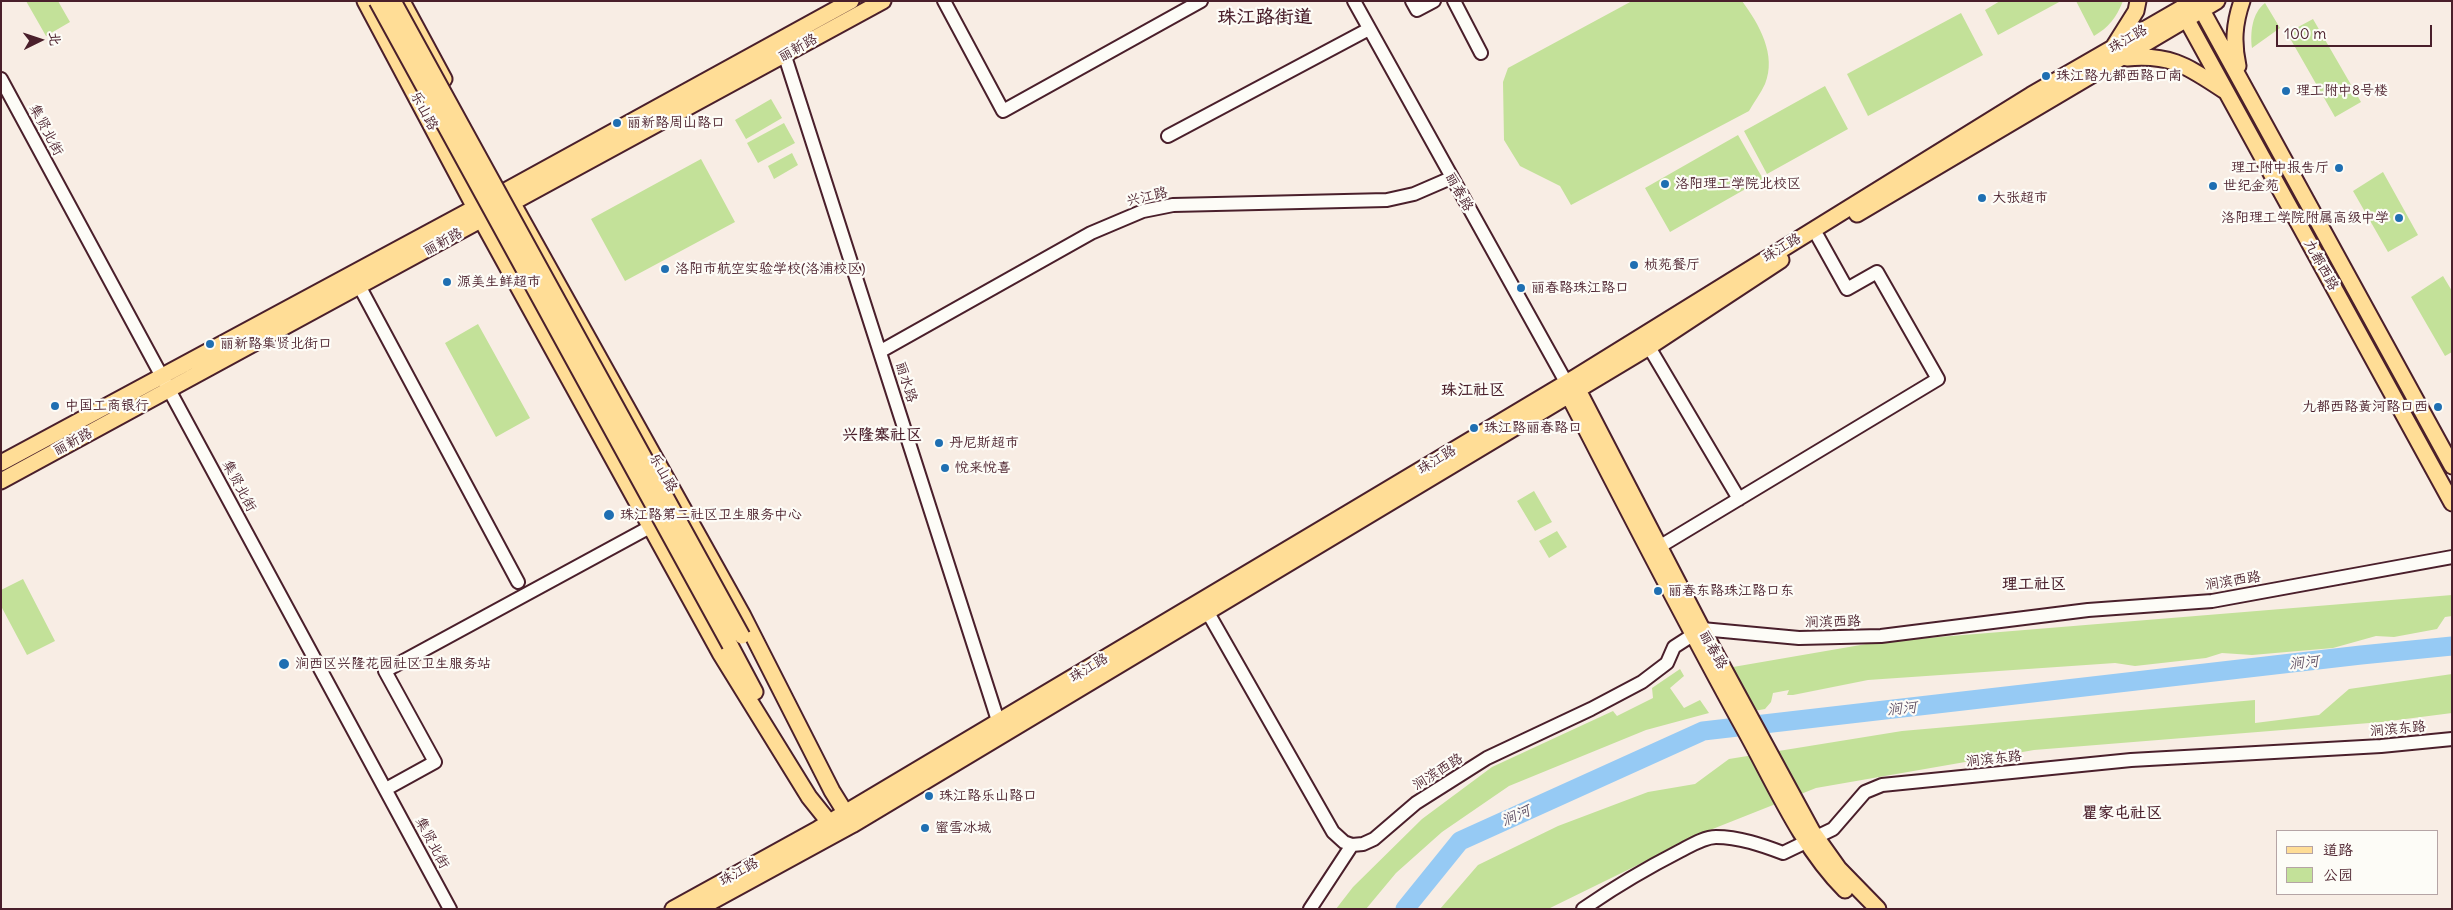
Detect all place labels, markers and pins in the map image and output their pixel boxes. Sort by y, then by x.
place label: 珠江路九都西路口南 [2056,68,2182,84]
marker: 珠江路九都西路口南 [2040,70,2052,82]
place label: 理工附中8号楼 [2296,83,2388,99]
marker: 理工附中8号楼 [2280,85,2292,97]
place label: 丽新路周山路口 [627,115,725,131]
marker: 丽新路周山路口 [611,117,623,129]
place label: 理工附中报告厅 [2231,160,2329,176]
marker: 理工附中报告厅 [2333,162,2345,174]
place label: 洛阳理工学院北校区 [1675,176,1801,192]
marker: 洛阳理工学院北校区 [1659,178,1671,190]
place label: 世纪金苑 [2223,178,2279,194]
marker: 世纪金苑 [2207,180,2219,192]
place label: 大张超市 [1992,190,2048,206]
marker: 大张超市 [1976,192,1988,204]
place label: 洛阳理工学院附属高级中学 [2221,210,2389,226]
marker: 洛阳理工学院附属高级中学 [2393,212,2405,224]
place label: 桢苑餐厅 [1644,257,1700,273]
marker: 桢苑餐厅 [1628,259,1640,271]
place label: 洛阳市航空实验学校(洛浦校区) [675,261,865,277]
marker: 洛阳市航空实验学校(洛浦校区) [659,263,671,275]
place label: 源美生鲜超市 [457,274,541,290]
marker: 源美生鲜超市 [441,276,453,288]
place label: 丽春路珠江路口 [1531,280,1629,296]
marker: 丽春路珠江路口 [1515,282,1527,294]
place label: 丽新路集贤北街口 [220,336,332,352]
marker: 丽新路集贤北街口 [204,338,216,350]
place label: 中国工商银行 [65,398,149,414]
place label: 九都西路黄河路口西 [2302,399,2428,415]
marker: 中国工商银行 [49,400,61,412]
marker: 九都西路黄河路口西 [2432,401,2444,413]
place label: 珠江路丽春路口 [1484,420,1582,436]
marker: 珠江路丽春路口 [1468,422,1480,434]
place label: 丹尼斯超市 [949,435,1019,451]
marker: 丹尼斯超市 [933,437,945,449]
place label: 悦来悦喜 [955,460,1011,476]
marker: 悦来悦喜 [939,462,951,474]
place label: 珠江路第二社区卫生服务中心 [620,507,802,523]
marker: 珠江路第二社区卫生服务中心 [602,508,616,522]
place label: 丽春东路珠江路口东 [1668,583,1794,599]
marker: 丽春东路珠江路口东 [1652,585,1664,597]
place label: 涧西区兴隆花园社区卫生服务站 [295,656,491,672]
marker: 涧西区兴隆花园社区卫生服务站 [277,657,291,671]
place label: 珠江路乐山路口 [939,788,1037,804]
marker: 珠江路乐山路口 [923,790,935,802]
place label: 蜜雪冰城 [935,820,991,836]
marker: 蜜雪冰城 [919,822,931,834]

